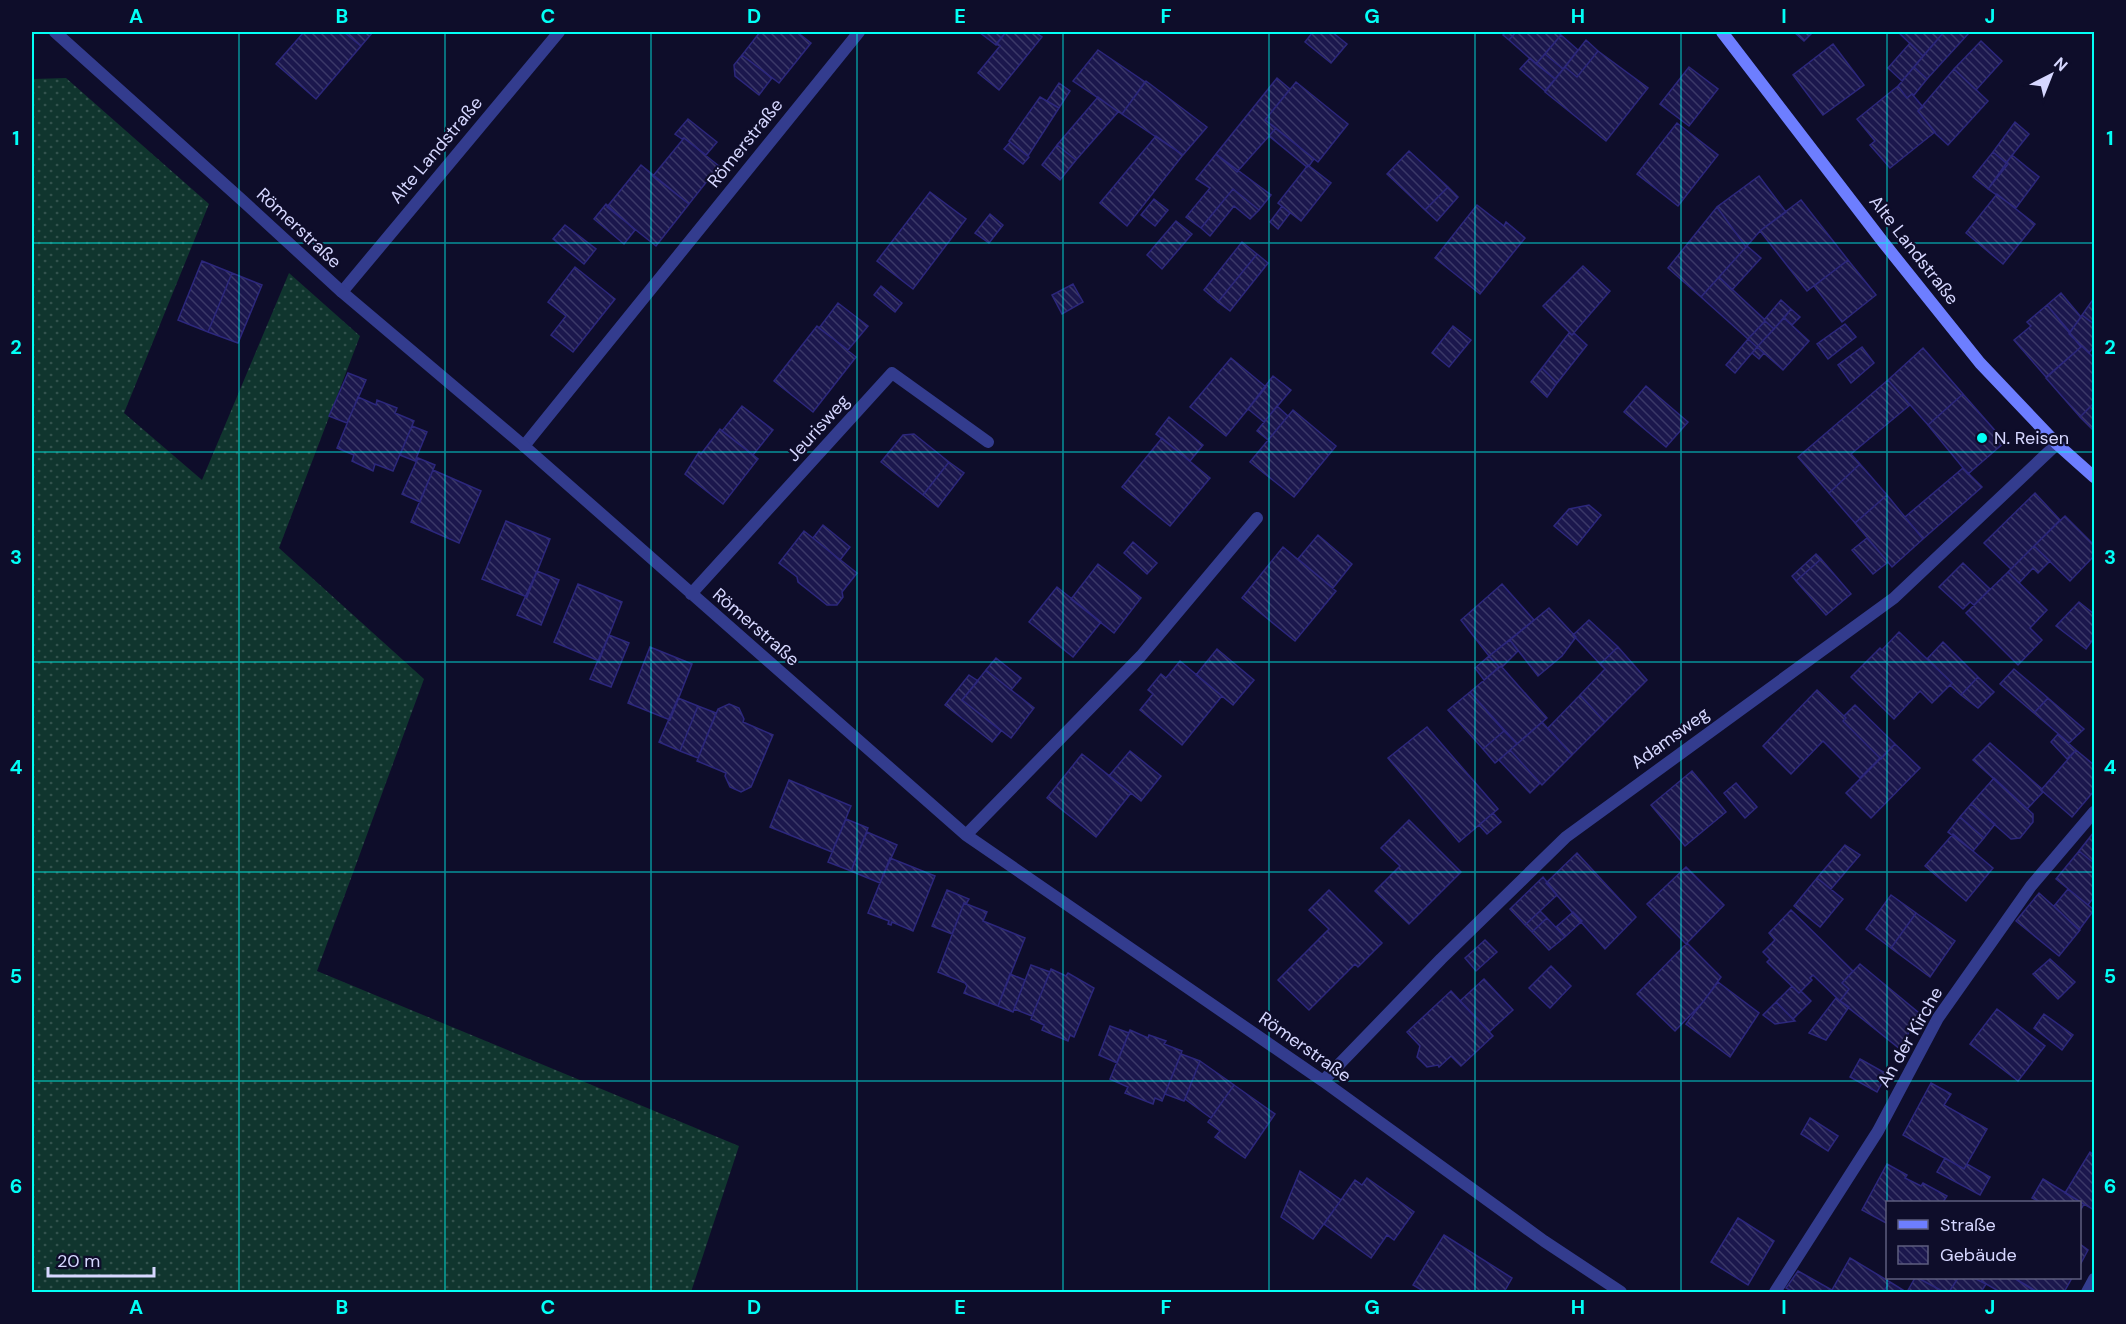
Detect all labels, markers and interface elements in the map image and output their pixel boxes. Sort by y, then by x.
text: A [129,3,143,29]
text: B [336,3,348,29]
text: C [541,3,555,29]
text: D [747,3,761,29]
text: E [954,3,966,29]
text: F [1160,3,1172,29]
text: G [1364,3,1380,29]
text: H [1571,3,1585,29]
text: I [1781,3,1787,29]
text: J [1985,3,1995,29]
north arrow [2021,45,2081,105]
text: N [2049,53,2072,76]
street label: Alte Landstraße [384,91,488,209]
street label: Römerstraße [702,94,788,192]
text: 1 [12,125,20,151]
text: 1 [2106,125,2114,151]
street label: Römerstraße [251,182,347,274]
street label: Alte Landstraße [1864,190,1964,310]
text: 2 [10,334,22,360]
text: 2 [2104,334,2116,360]
street label: Jeurisweg [781,389,855,467]
place label: N. Reisen [1994,426,2069,450]
marker: N. Reisen [1975,431,1989,445]
text: 3 [10,544,22,570]
text: 3 [2104,544,2116,570]
street label: Römerstraße [707,583,805,671]
street label: Adamsweg [1626,702,1714,774]
text: 4 [10,754,23,780]
text: 4 [2104,754,2117,780]
text: 5 [10,963,22,989]
text: 5 [2104,963,2116,989]
street label: An der Kirche [1872,982,1948,1092]
street label: Römerstraße [1254,1006,1356,1088]
text: 6 [10,1173,22,1199]
text: 6 [2104,1173,2116,1199]
legend [1886,1201,2081,1279]
text: Straße [1940,1213,1996,1237]
scale bar [48,1240,154,1278]
text: Gebäude [1940,1243,2017,1267]
text: 20 m [57,1249,100,1273]
text: A [129,1294,143,1320]
text: B [336,1294,348,1320]
text: C [541,1294,555,1320]
text: D [747,1294,761,1320]
text: E [954,1294,966,1320]
text: F [1160,1294,1172,1320]
text: G [1364,1294,1380,1320]
text: H [1571,1294,1585,1320]
text: I [1781,1294,1787,1320]
text: J [1985,1294,1995,1320]

